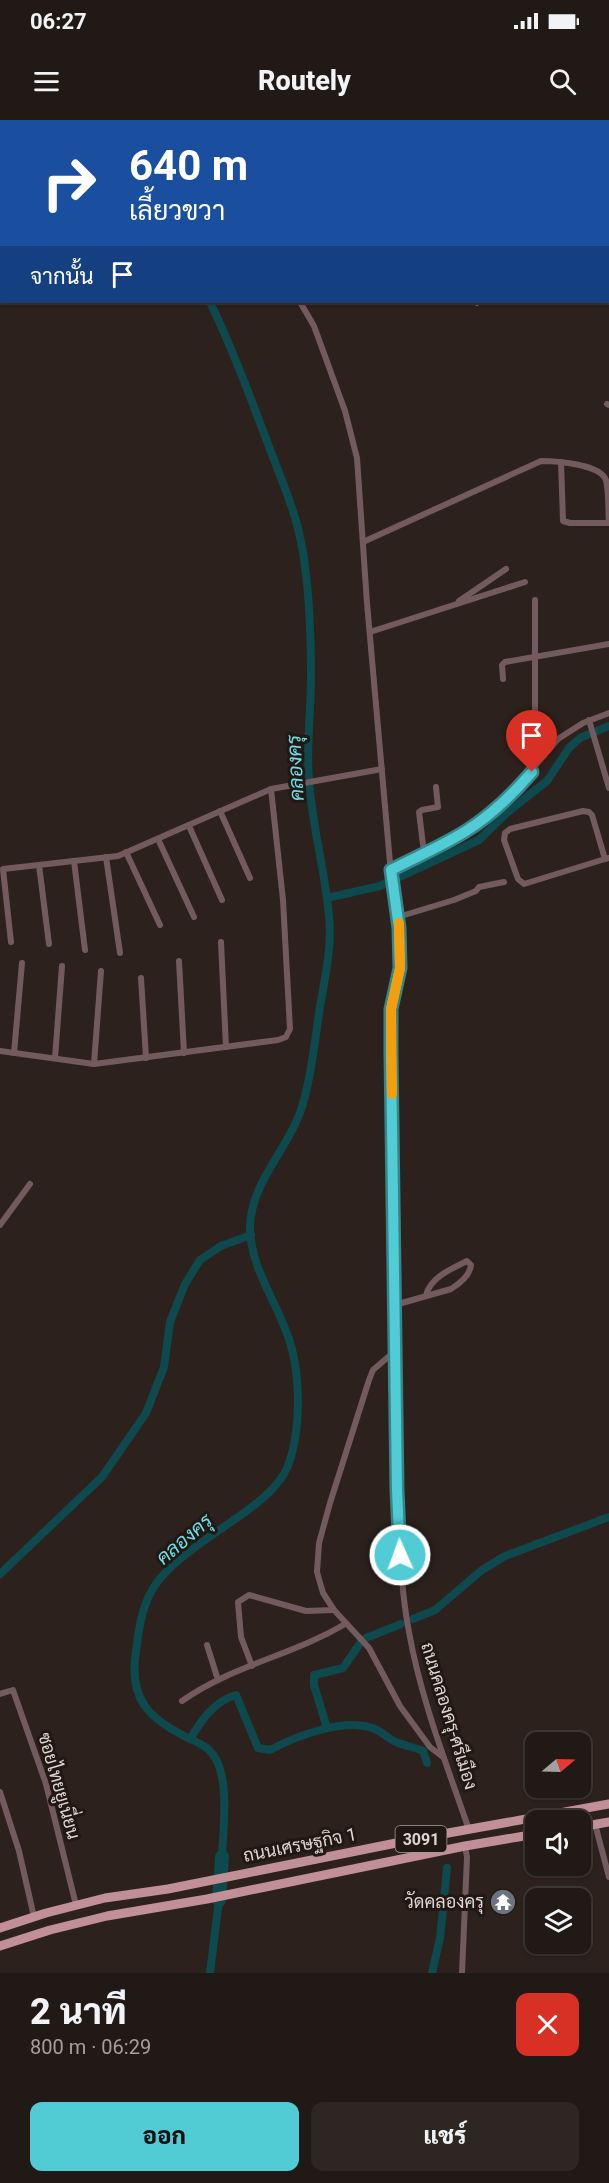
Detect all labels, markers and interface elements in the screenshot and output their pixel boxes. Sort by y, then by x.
text: 06:27 [30,9,87,34]
icon: menu [30,65,63,98]
text: Routely [258,65,351,97]
icon: search [546,65,579,98]
text: 640 m [129,141,248,190]
icon: right [30,144,108,222]
text: เลี้ยวขวา [129,195,225,227]
icon: arrive [106,258,139,291]
text: จากนั้น [30,264,94,289]
pin [506,710,557,772]
icon: arrive [515,719,548,752]
water label: คลองครุ [281,733,311,802]
water label: คลองครุ [151,1508,219,1571]
position arrow [368,1523,432,1587]
street label: ถนนคลองครุ-ศรีเมือง [415,1639,484,1793]
street label: ซอยไทยยูเนี่ยน [31,1729,90,1843]
north arrow [525,1732,591,1798]
map controls [525,1732,591,1954]
button: sound [525,1810,591,1876]
street label: ถนนเศรษฐกิจ 1 [241,1823,359,1868]
road number: 3091 [396,1826,446,1852]
temple icon: วัดคลองครุ [488,1887,518,1917]
button: layers [525,1888,591,1954]
place label: วัดคลองครุ [405,1891,484,1914]
text: 2 นาที [30,1991,127,2033]
button: close [516,1993,579,2056]
text: 800 m · 06:29 [30,2035,151,2059]
button: ออก [30,2102,299,2171]
button: แชร์ [311,2102,579,2171]

